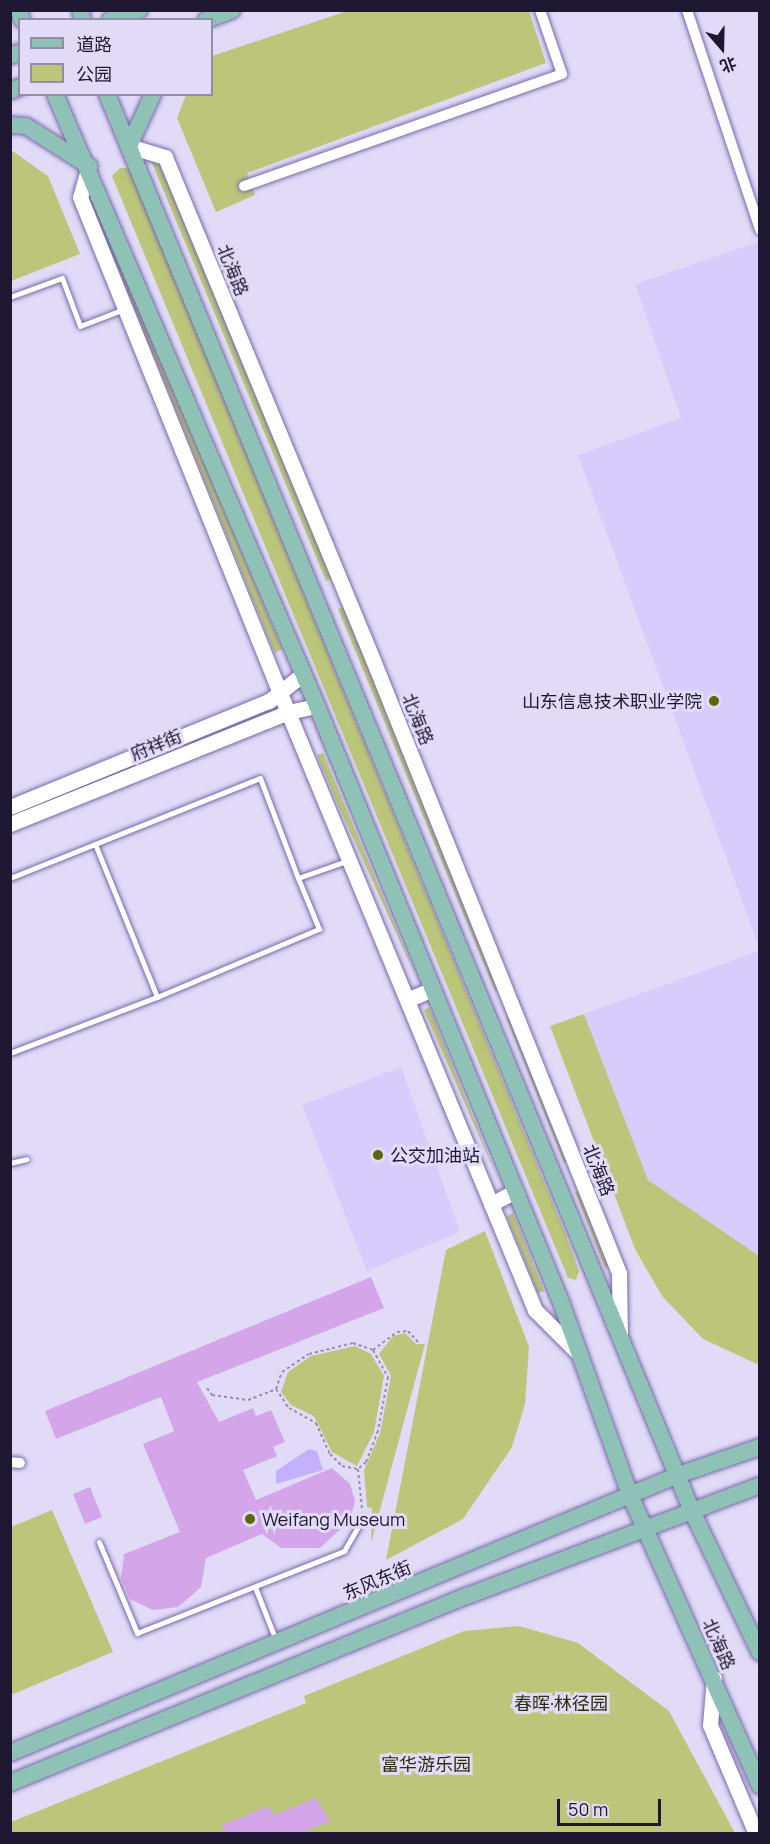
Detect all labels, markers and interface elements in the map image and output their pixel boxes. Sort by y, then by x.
legend [18,18,213,96]
north arrow [692,18,752,78]
text: 道路 [76,32,112,56]
text: 北 [717,52,739,78]
text: 公园 [76,62,112,86]
street label: 北海路 [213,241,253,299]
street label: 北海路 [398,690,438,748]
place label: 山东信息技术职业学院 [522,690,702,712]
marker: 山东信息技术职业学院 [707,694,721,708]
street label: 府祥街 [127,725,185,765]
street label: 北海路 [579,1141,619,1199]
place label: 公交加油站 [390,1144,480,1166]
marker: 公交加油站 [371,1148,385,1162]
place label: Weifang Museum [262,1508,405,1530]
marker: Weifang Museum [243,1512,257,1526]
street label: 东风东街 [340,1556,414,1604]
street label: 北海路 [698,1615,740,1673]
park label: 春晖·林径园 [514,1692,608,1714]
park label: 富华游乐园 [381,1753,471,1775]
scale bar [560,1787,664,1825]
text: 50 m [568,1797,608,1821]

